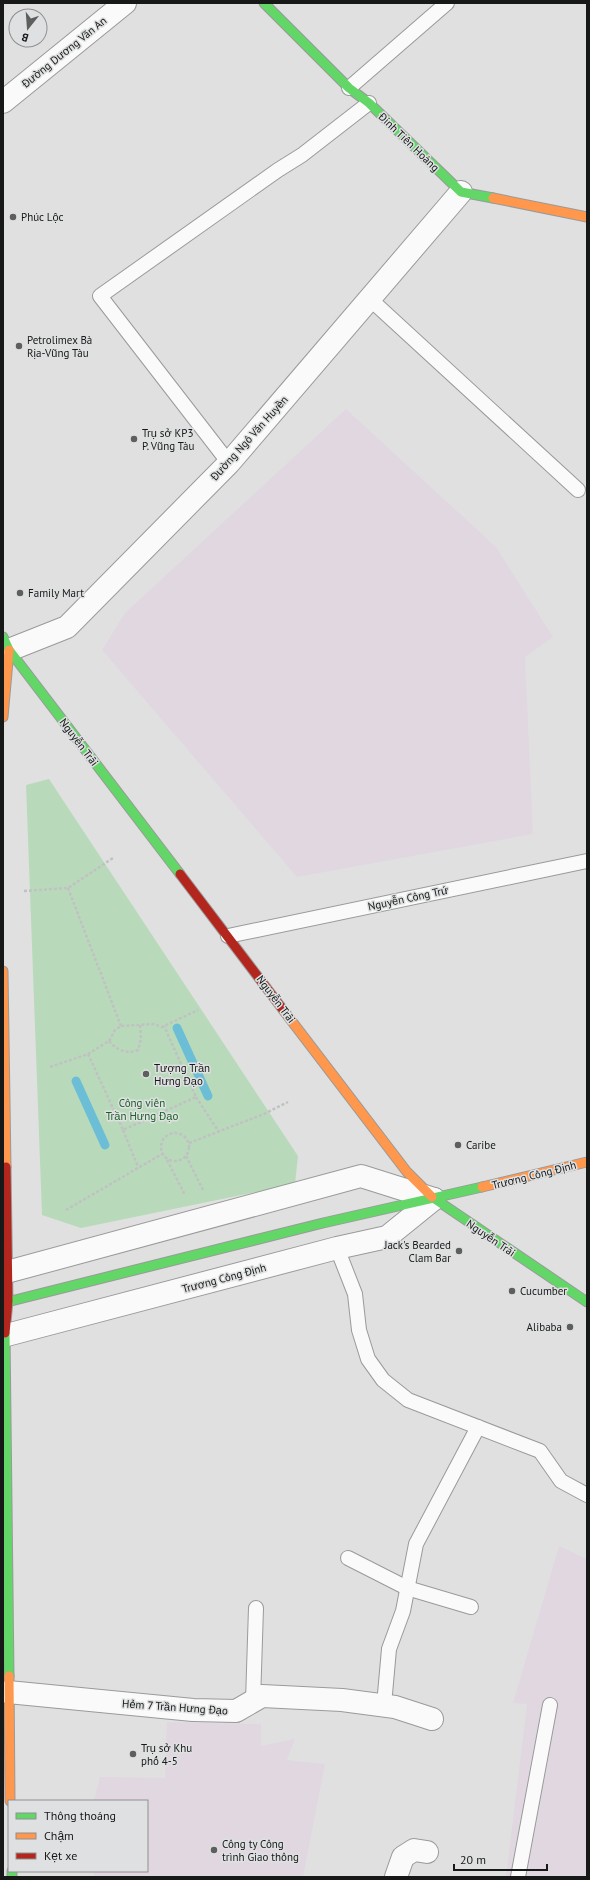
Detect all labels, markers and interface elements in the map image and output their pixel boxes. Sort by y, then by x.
north arrow [8,8,48,48]
street label: Đường Dương Văn An [18,13,109,91]
text: B [19,30,30,45]
street label: Đinh Tiên Hoàng [375,109,442,175]
place label: Phúc Lộc [21,210,64,224]
marker: Phúc Lộc [8,212,18,222]
place label: Petrolimex Bà Rịa-Vũng Tàu [27,333,92,360]
marker: Petrolimex Bà Rịa-Vũng Tàu [14,341,24,351]
street label: Đường Ngô Văn Huyền [207,393,291,484]
place label: Trụ sở KP3 P. Vũng Tàu [142,426,194,453]
marker: Trụ sở KP3 P. Vũng Tàu [129,434,139,444]
place label: Family Mart [28,586,84,600]
marker: Family Mart [15,588,25,598]
street label: Nguyễn Trãi [56,715,102,769]
street label: Nguyễn Công Trứ [367,883,450,913]
street label: Nguyễn Trãi [253,972,299,1026]
place label: Tượng Trần Hưng Đạo [154,1061,210,1088]
marker: Tượng Trần Hưng Đạo [141,1069,151,1079]
park label: Công viên Trần Hưng Đạo [106,1096,178,1123]
place label: Caribe [466,1138,496,1152]
marker: Caribe [453,1140,463,1150]
street label: Trương Công Định [490,1158,578,1192]
street label: Nguyễn Trãi [464,1216,518,1260]
place label: Jack's Bearded Clam Bar [383,1238,451,1265]
marker: Jack's Bearded Clam Bar [454,1246,464,1256]
street label: Trương Công Định [180,1260,268,1296]
place label: Cucumber [520,1284,567,1298]
marker: Cucumber [507,1286,517,1296]
place label: Alibaba [527,1320,562,1334]
marker: Alibaba [565,1322,575,1332]
street label: Hẻm 7 Trần Hưng Đạo [122,1696,228,1718]
place label: Trụ sở Khu phố 4-5 [141,1741,192,1768]
marker: Trụ sở Khu phố 4-5 [128,1749,138,1759]
legend [8,1800,148,1872]
text: Thông thoáng [44,1808,116,1823]
text: Chậm [44,1828,74,1843]
place label: Công ty Công trình Giao thông [222,1837,299,1864]
marker: Công ty Công trình Giao thông [209,1845,219,1855]
scale bar [454,1846,547,1872]
text: Kẹt xe [44,1848,77,1863]
text: 20 m [460,1852,486,1867]

